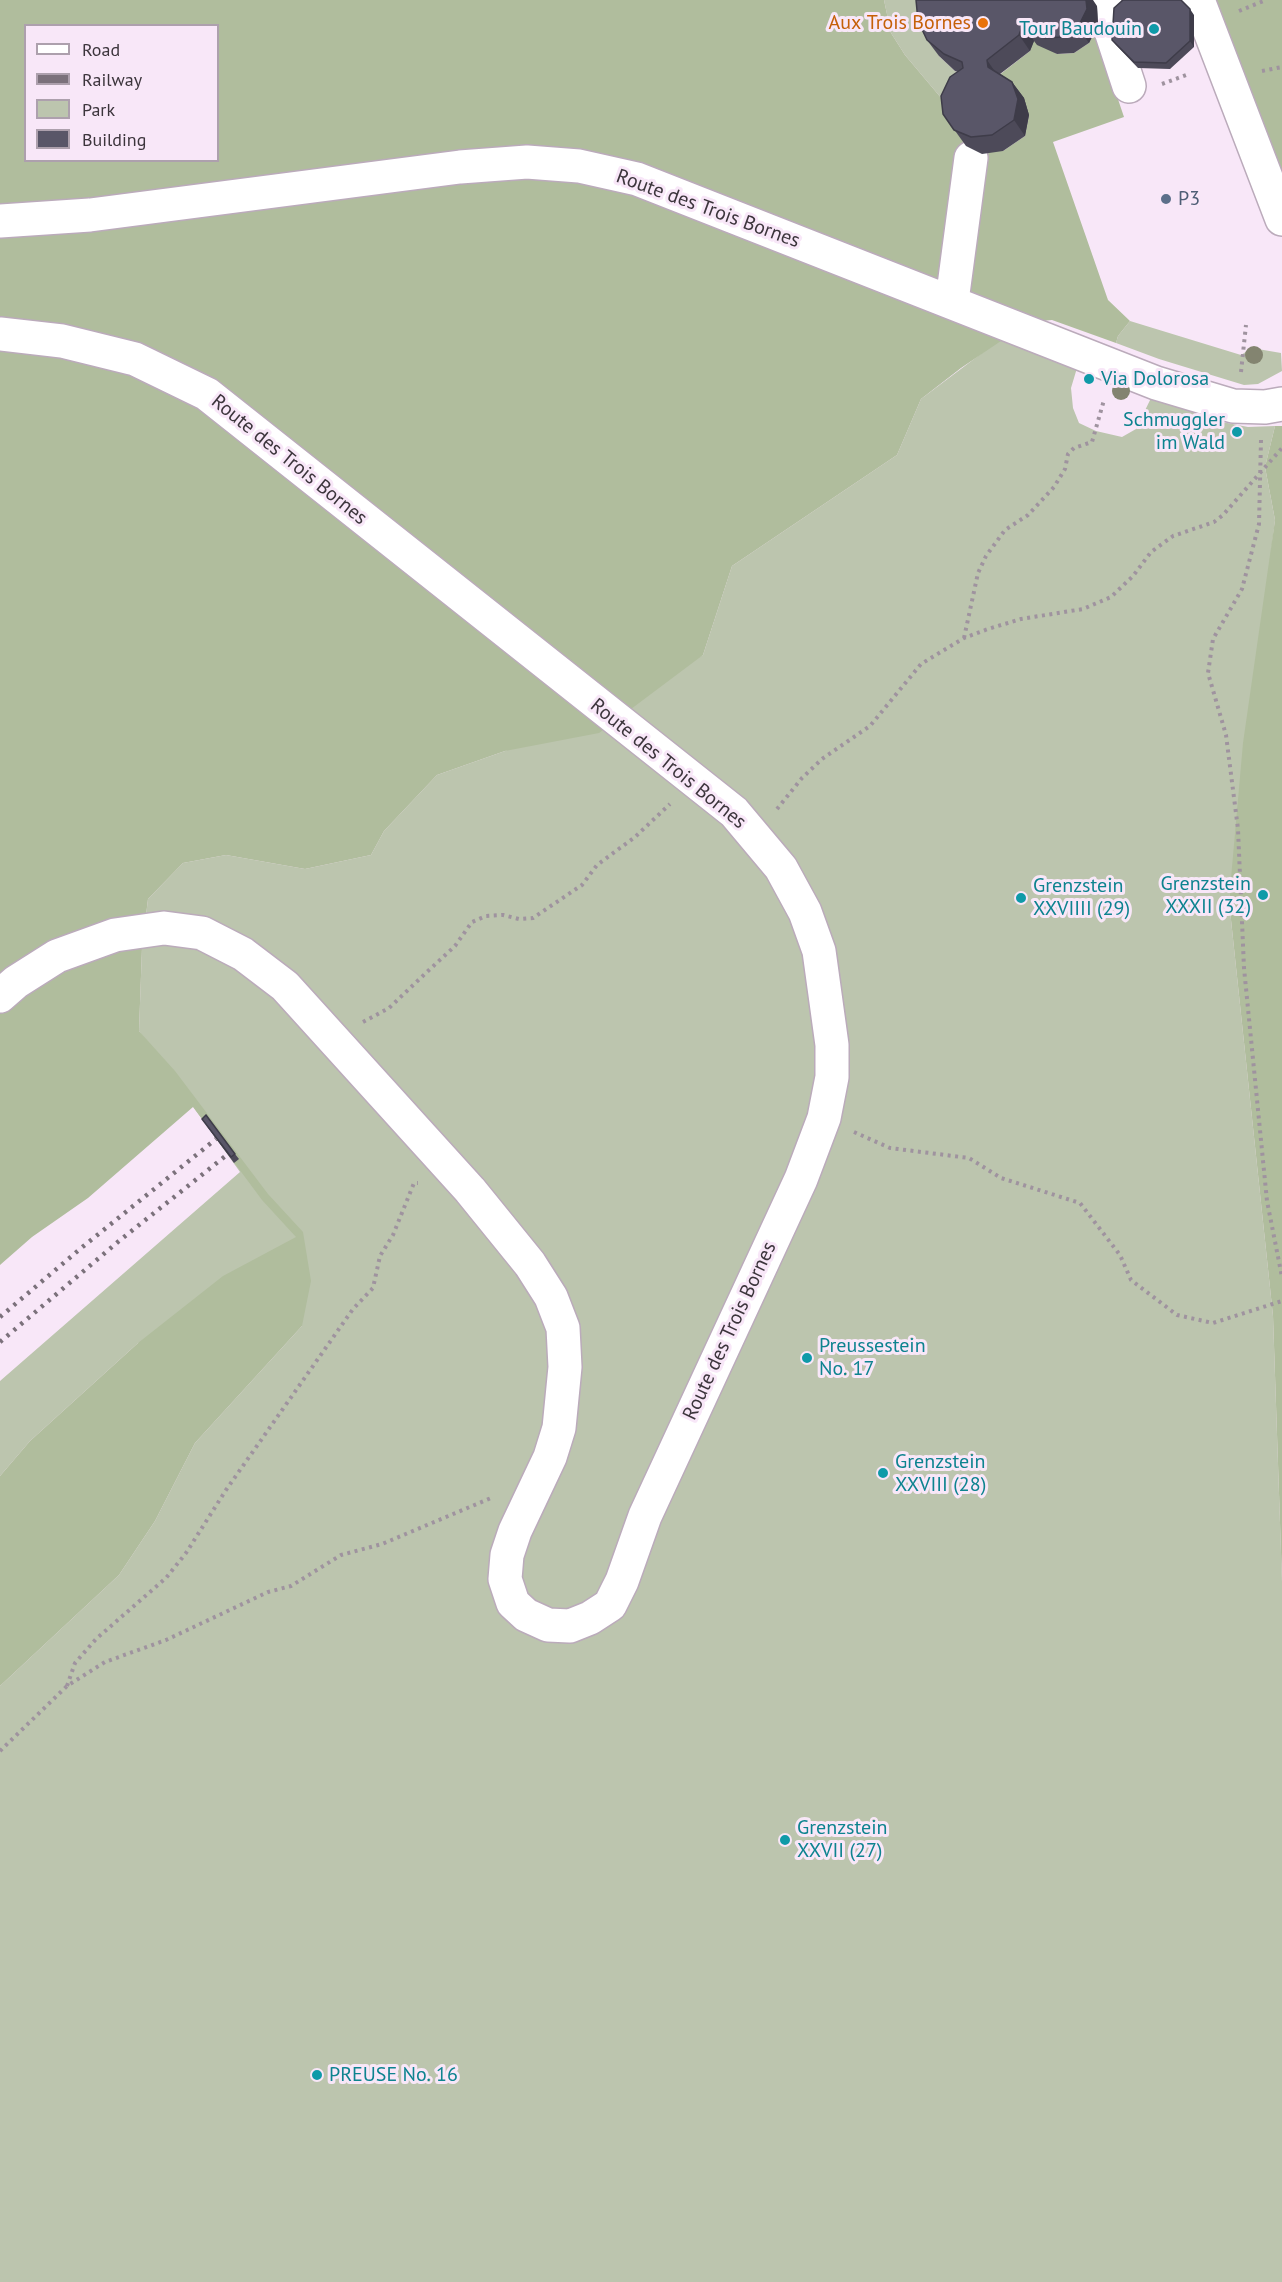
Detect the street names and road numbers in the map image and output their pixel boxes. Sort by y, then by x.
street label: Route des Trois Bornes [613,165,803,253]
street label: Route des Trois Bornes [206,390,372,530]
street label: Route des Trois Bornes [585,694,751,834]
street label: Route des Trois Bornes [678,1238,782,1424]

